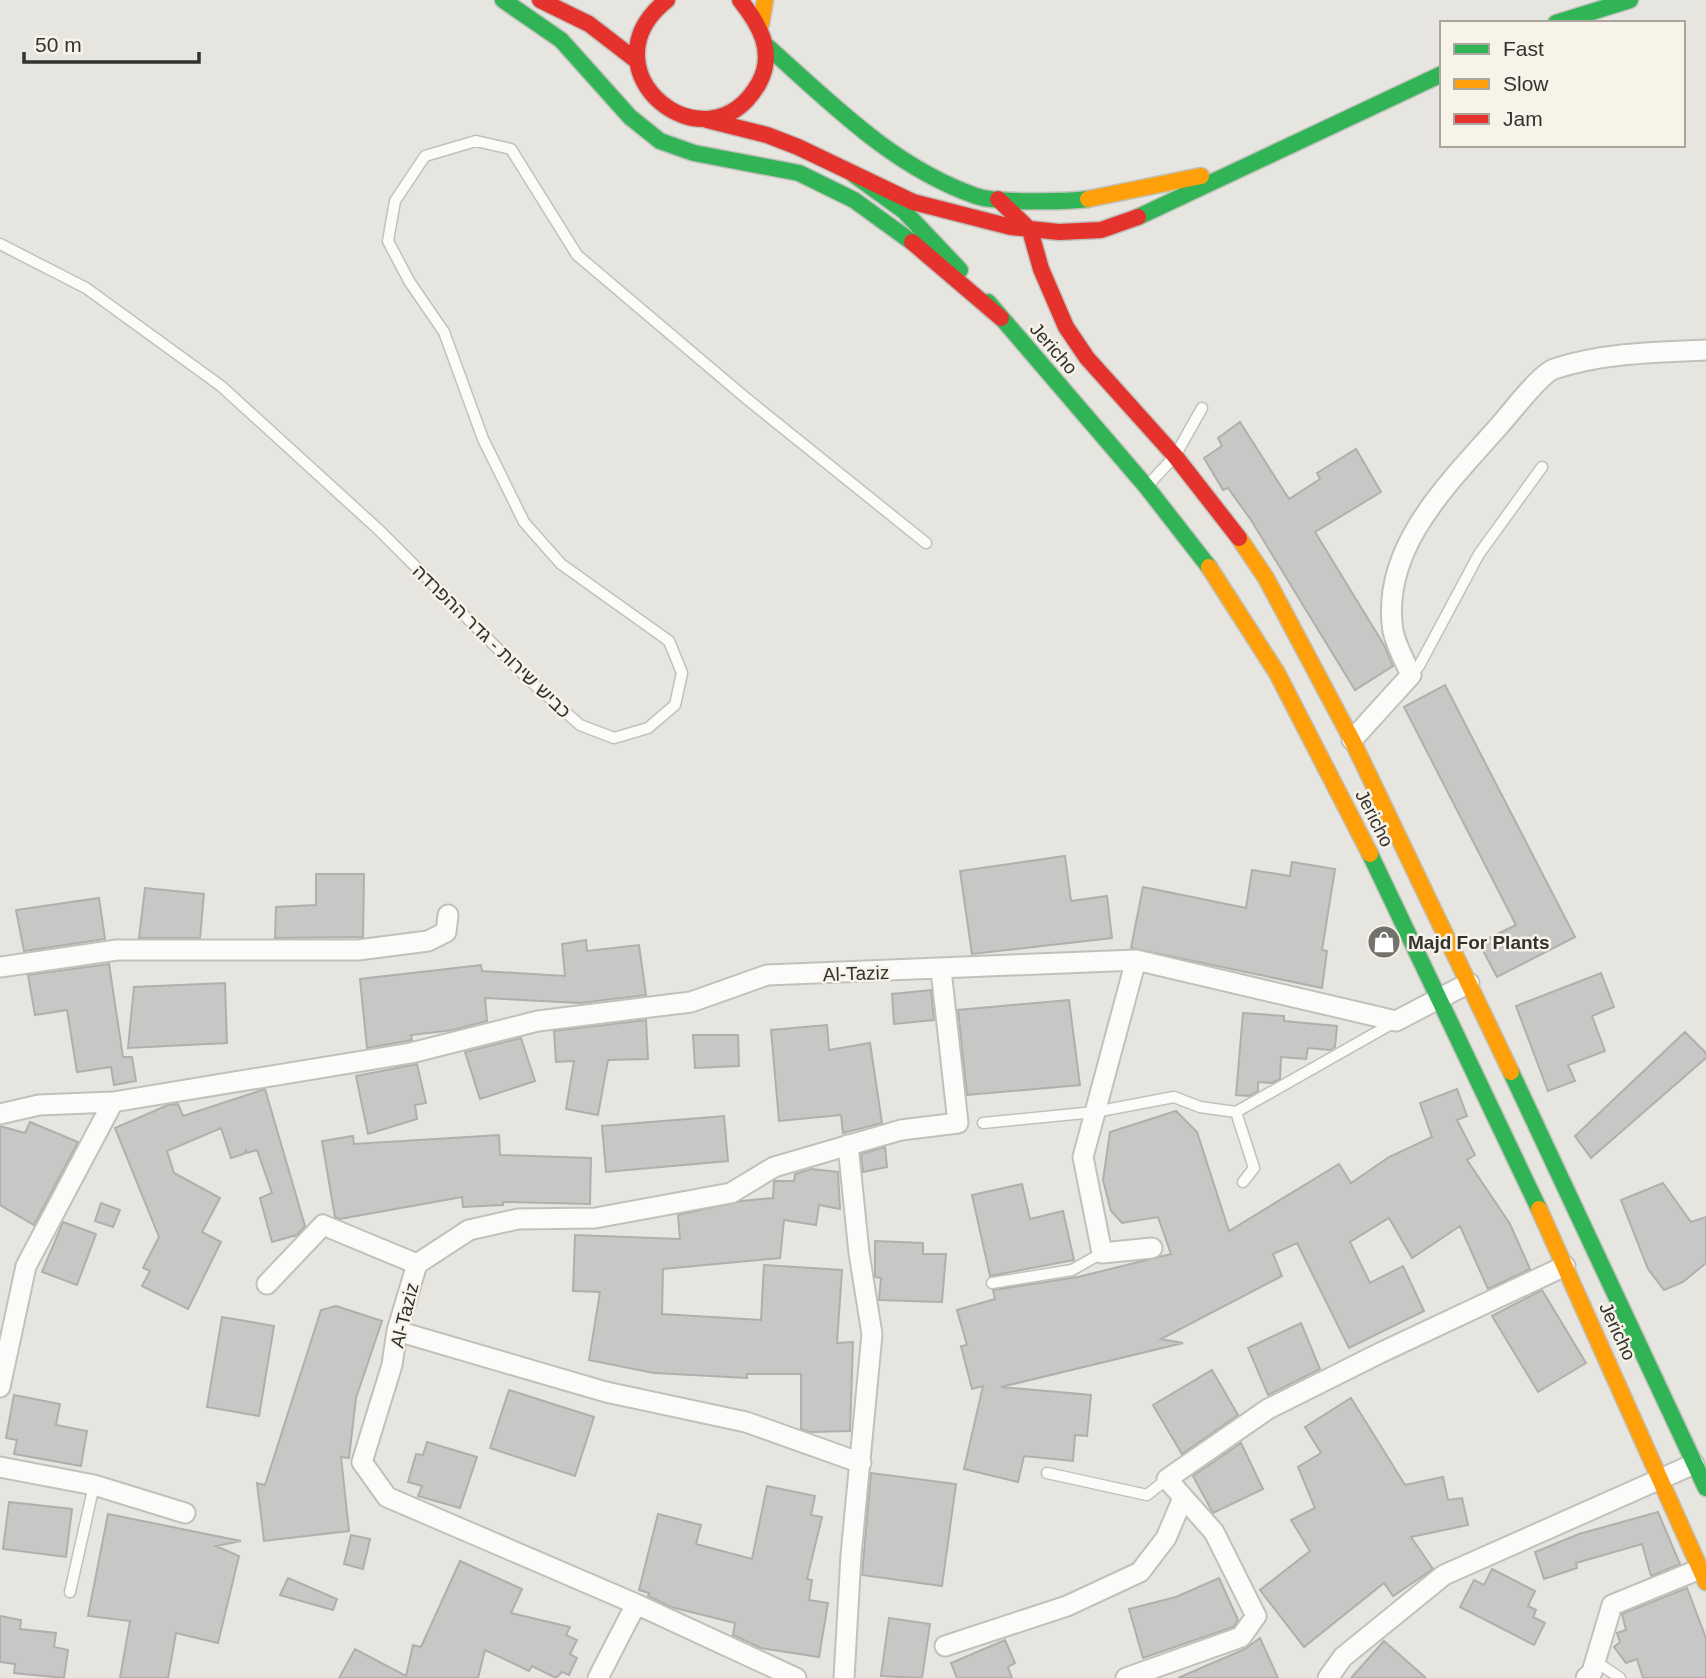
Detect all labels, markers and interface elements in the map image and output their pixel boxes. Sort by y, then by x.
scale bar [24,21,200,65]
legend [1440,21,1685,147]
text: 50 m [35,33,82,56]
text: Fast [1503,37,1544,60]
text: Slow [1503,72,1549,95]
text: Jam [1503,107,1543,130]
street label: Jericho [1026,318,1082,378]
street label: כביש שירות - גדר ההפרדה [408,560,575,722]
street label: Jericho [1351,786,1398,850]
shop icon: Majd For Plants [1365,923,1403,961]
place label: Majd For Plants [1408,932,1549,953]
street label: Al-Taziz [822,962,890,985]
street label: Al-Taziz [386,1280,423,1350]
street label: Jericho [1595,1299,1640,1363]

